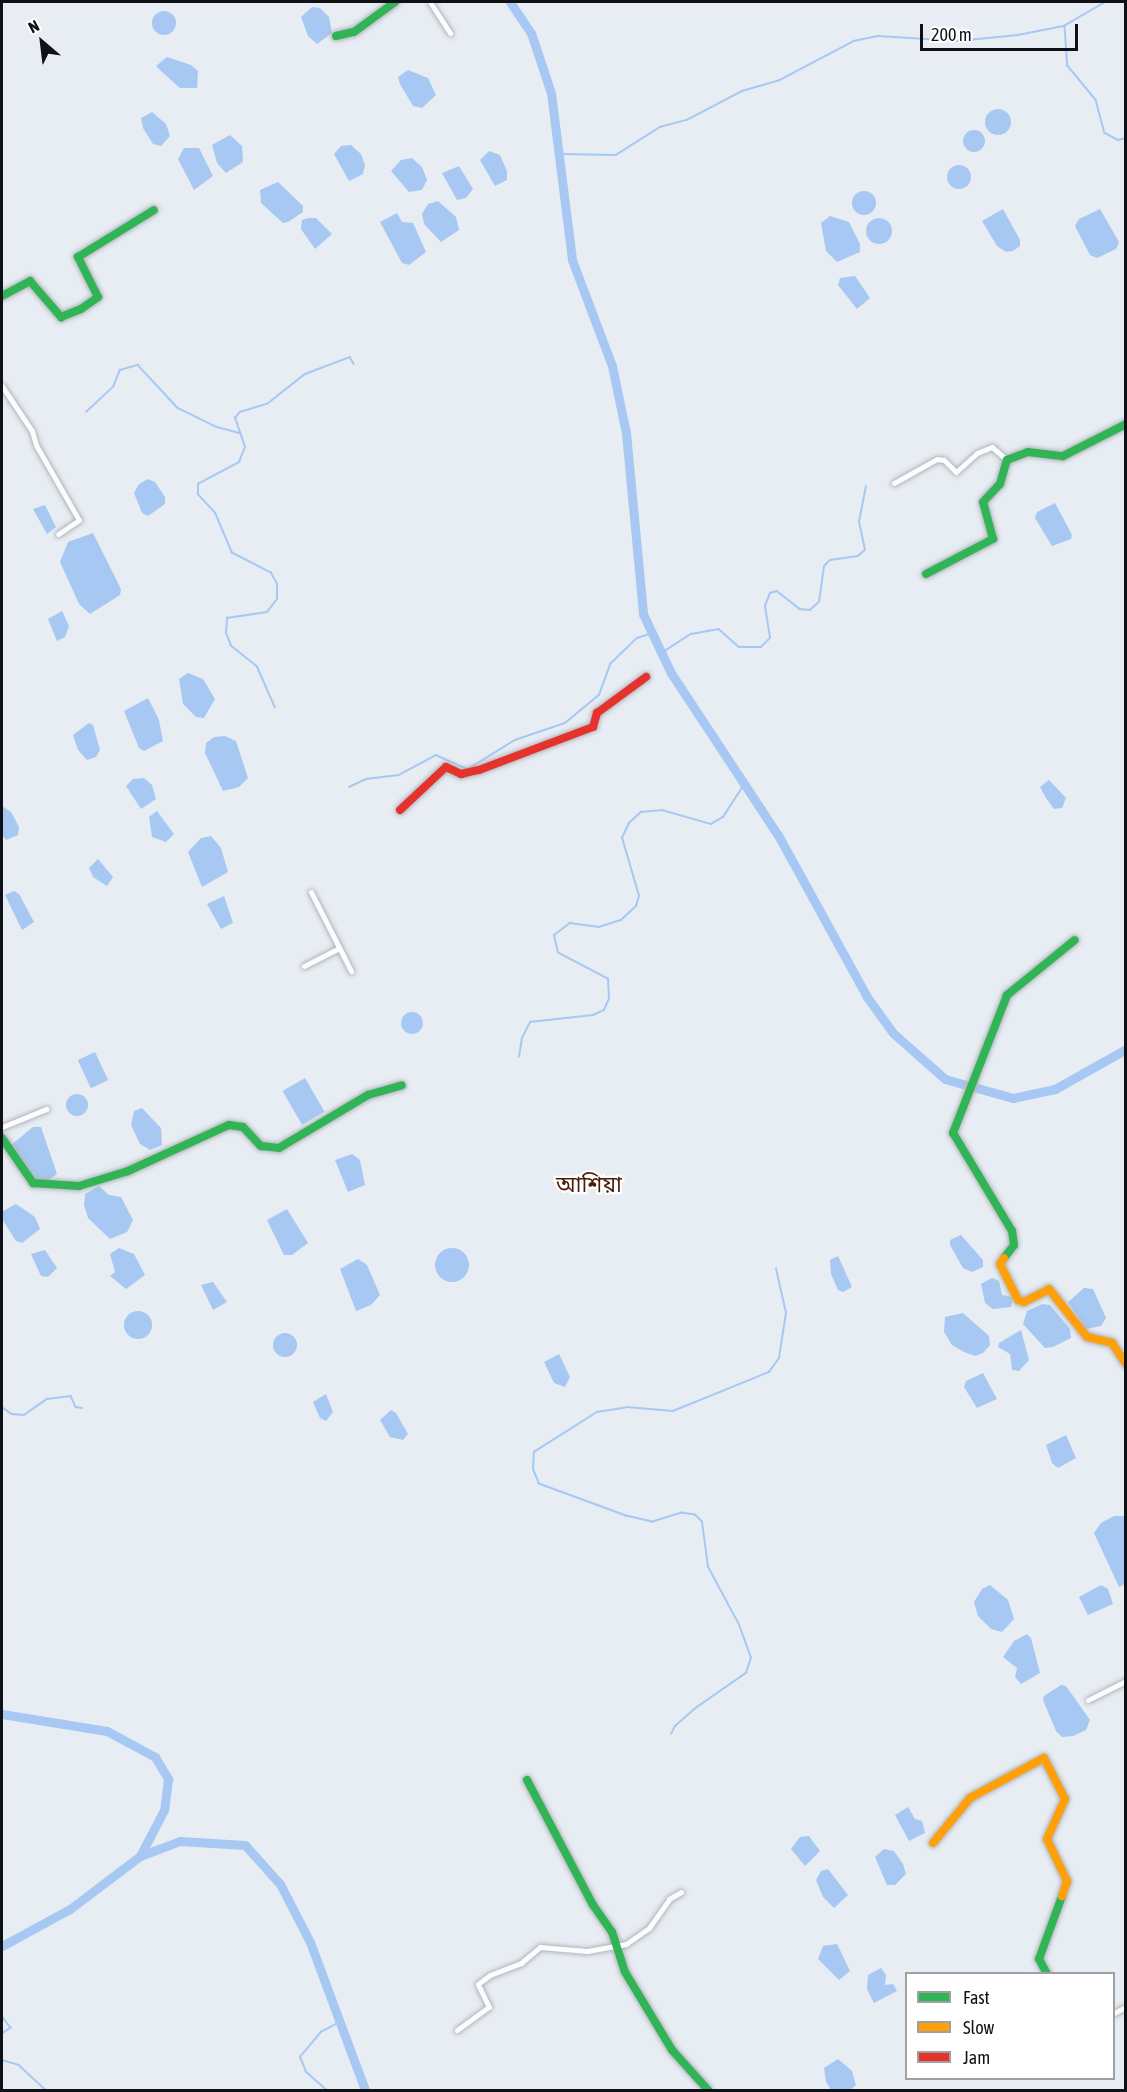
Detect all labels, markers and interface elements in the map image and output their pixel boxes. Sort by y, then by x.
north arrow [12,12,72,72]
scale bar [923,12,1080,50]
text: N [25,16,42,36]
text: 200 m [931,24,972,45]
district label: আশিয়া [556,1172,622,1198]
legend [905,1972,1115,2080]
text: Fast [963,1987,990,2008]
text: Slow [963,2017,994,2038]
text: Jam [963,2047,990,2068]

